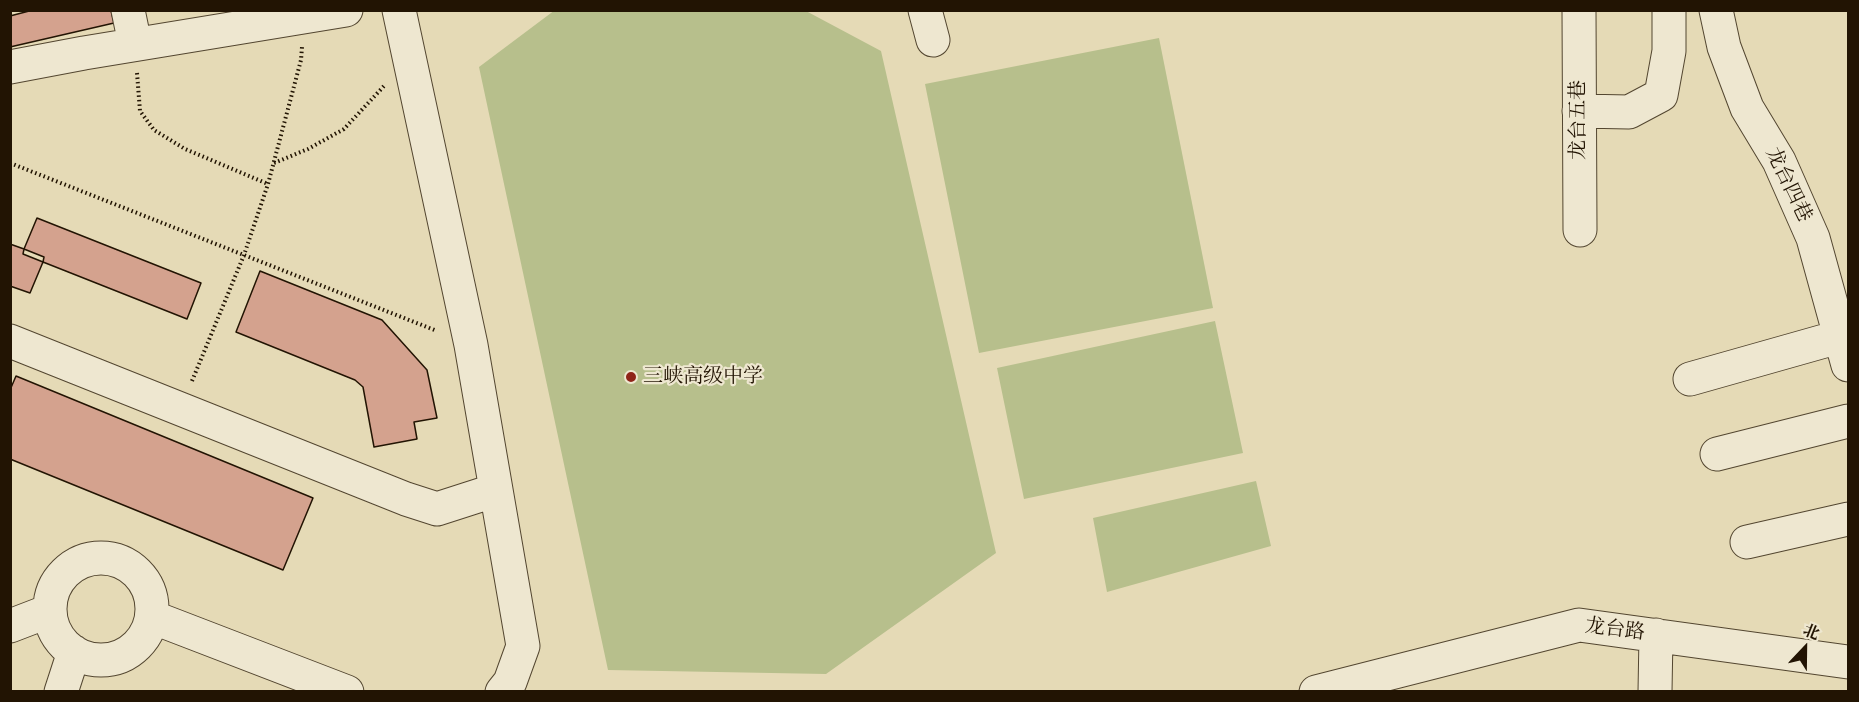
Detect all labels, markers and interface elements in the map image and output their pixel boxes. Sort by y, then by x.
street label: 龙台五巷 [1567,80,1591,160]
street label: 龙台四巷 [1760,144,1816,226]
place label: 三峡高级中学 [643,365,763,389]
marker: 三峡高级中学 [624,370,638,384]
street label: 龙台路 [1584,614,1646,646]
text: 北 [1800,617,1824,645]
north arrow [1775,618,1835,678]

